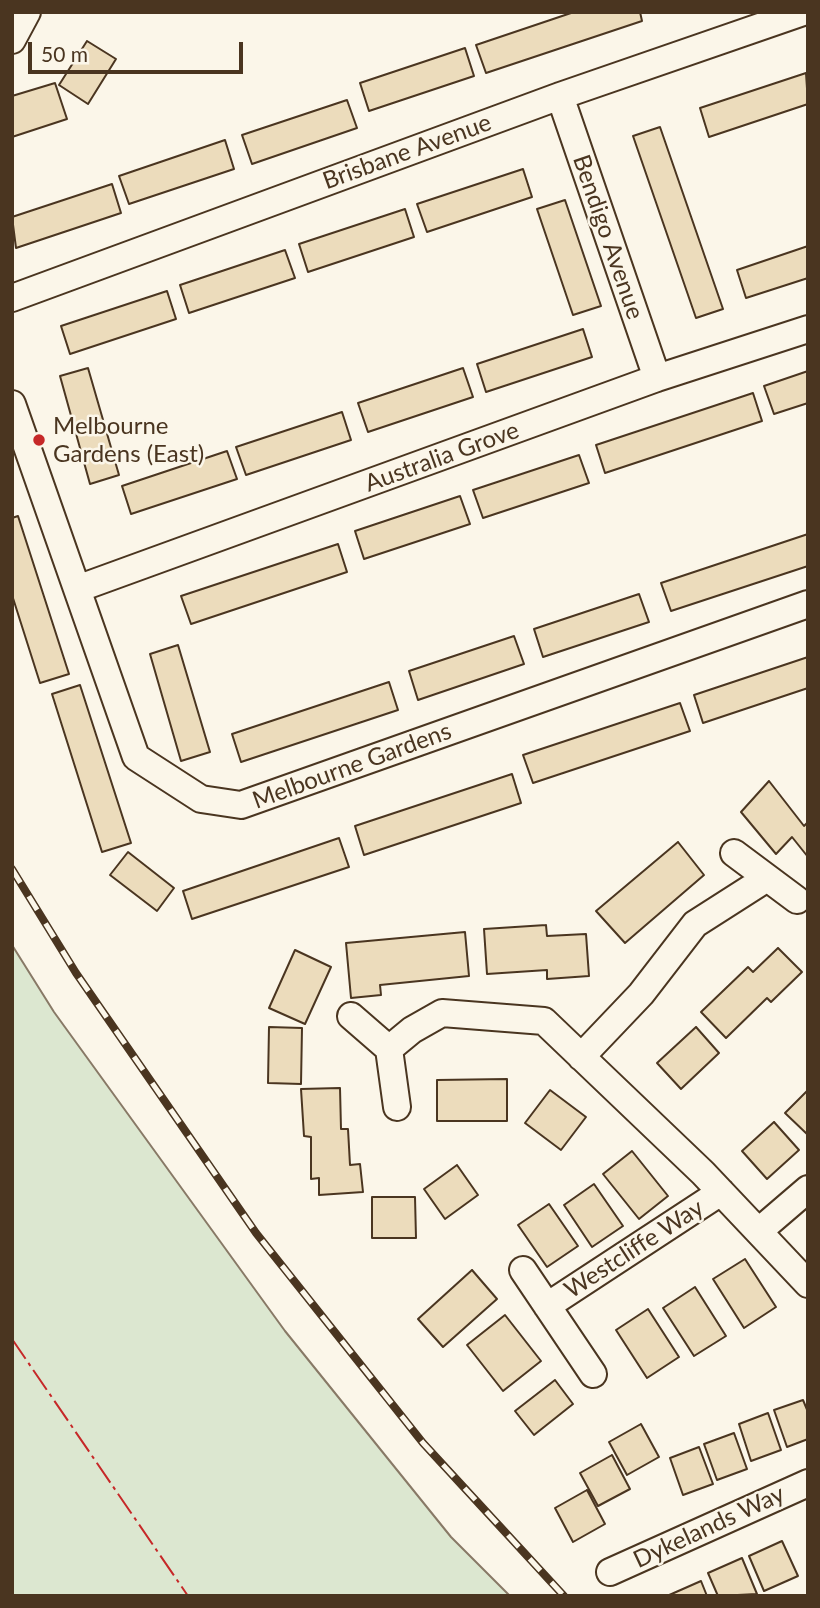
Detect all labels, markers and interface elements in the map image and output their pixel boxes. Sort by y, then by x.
scale bar [32,28,247,72]
text: 50 m [41,41,88,66]
street label: Brisbane Avenue [319,108,495,196]
street label: Bendigo Avenue [566,151,650,323]
place label: Melbourne Gardens (East) [53,412,204,468]
street label: Australia Grove [361,416,523,498]
marker: Melbourne Gardens (East) [31,432,47,448]
street label: Melbourne Gardens [249,717,455,815]
street label: Westcliffe Way [559,1193,709,1305]
street label: Dykelands Way [629,1479,789,1575]

